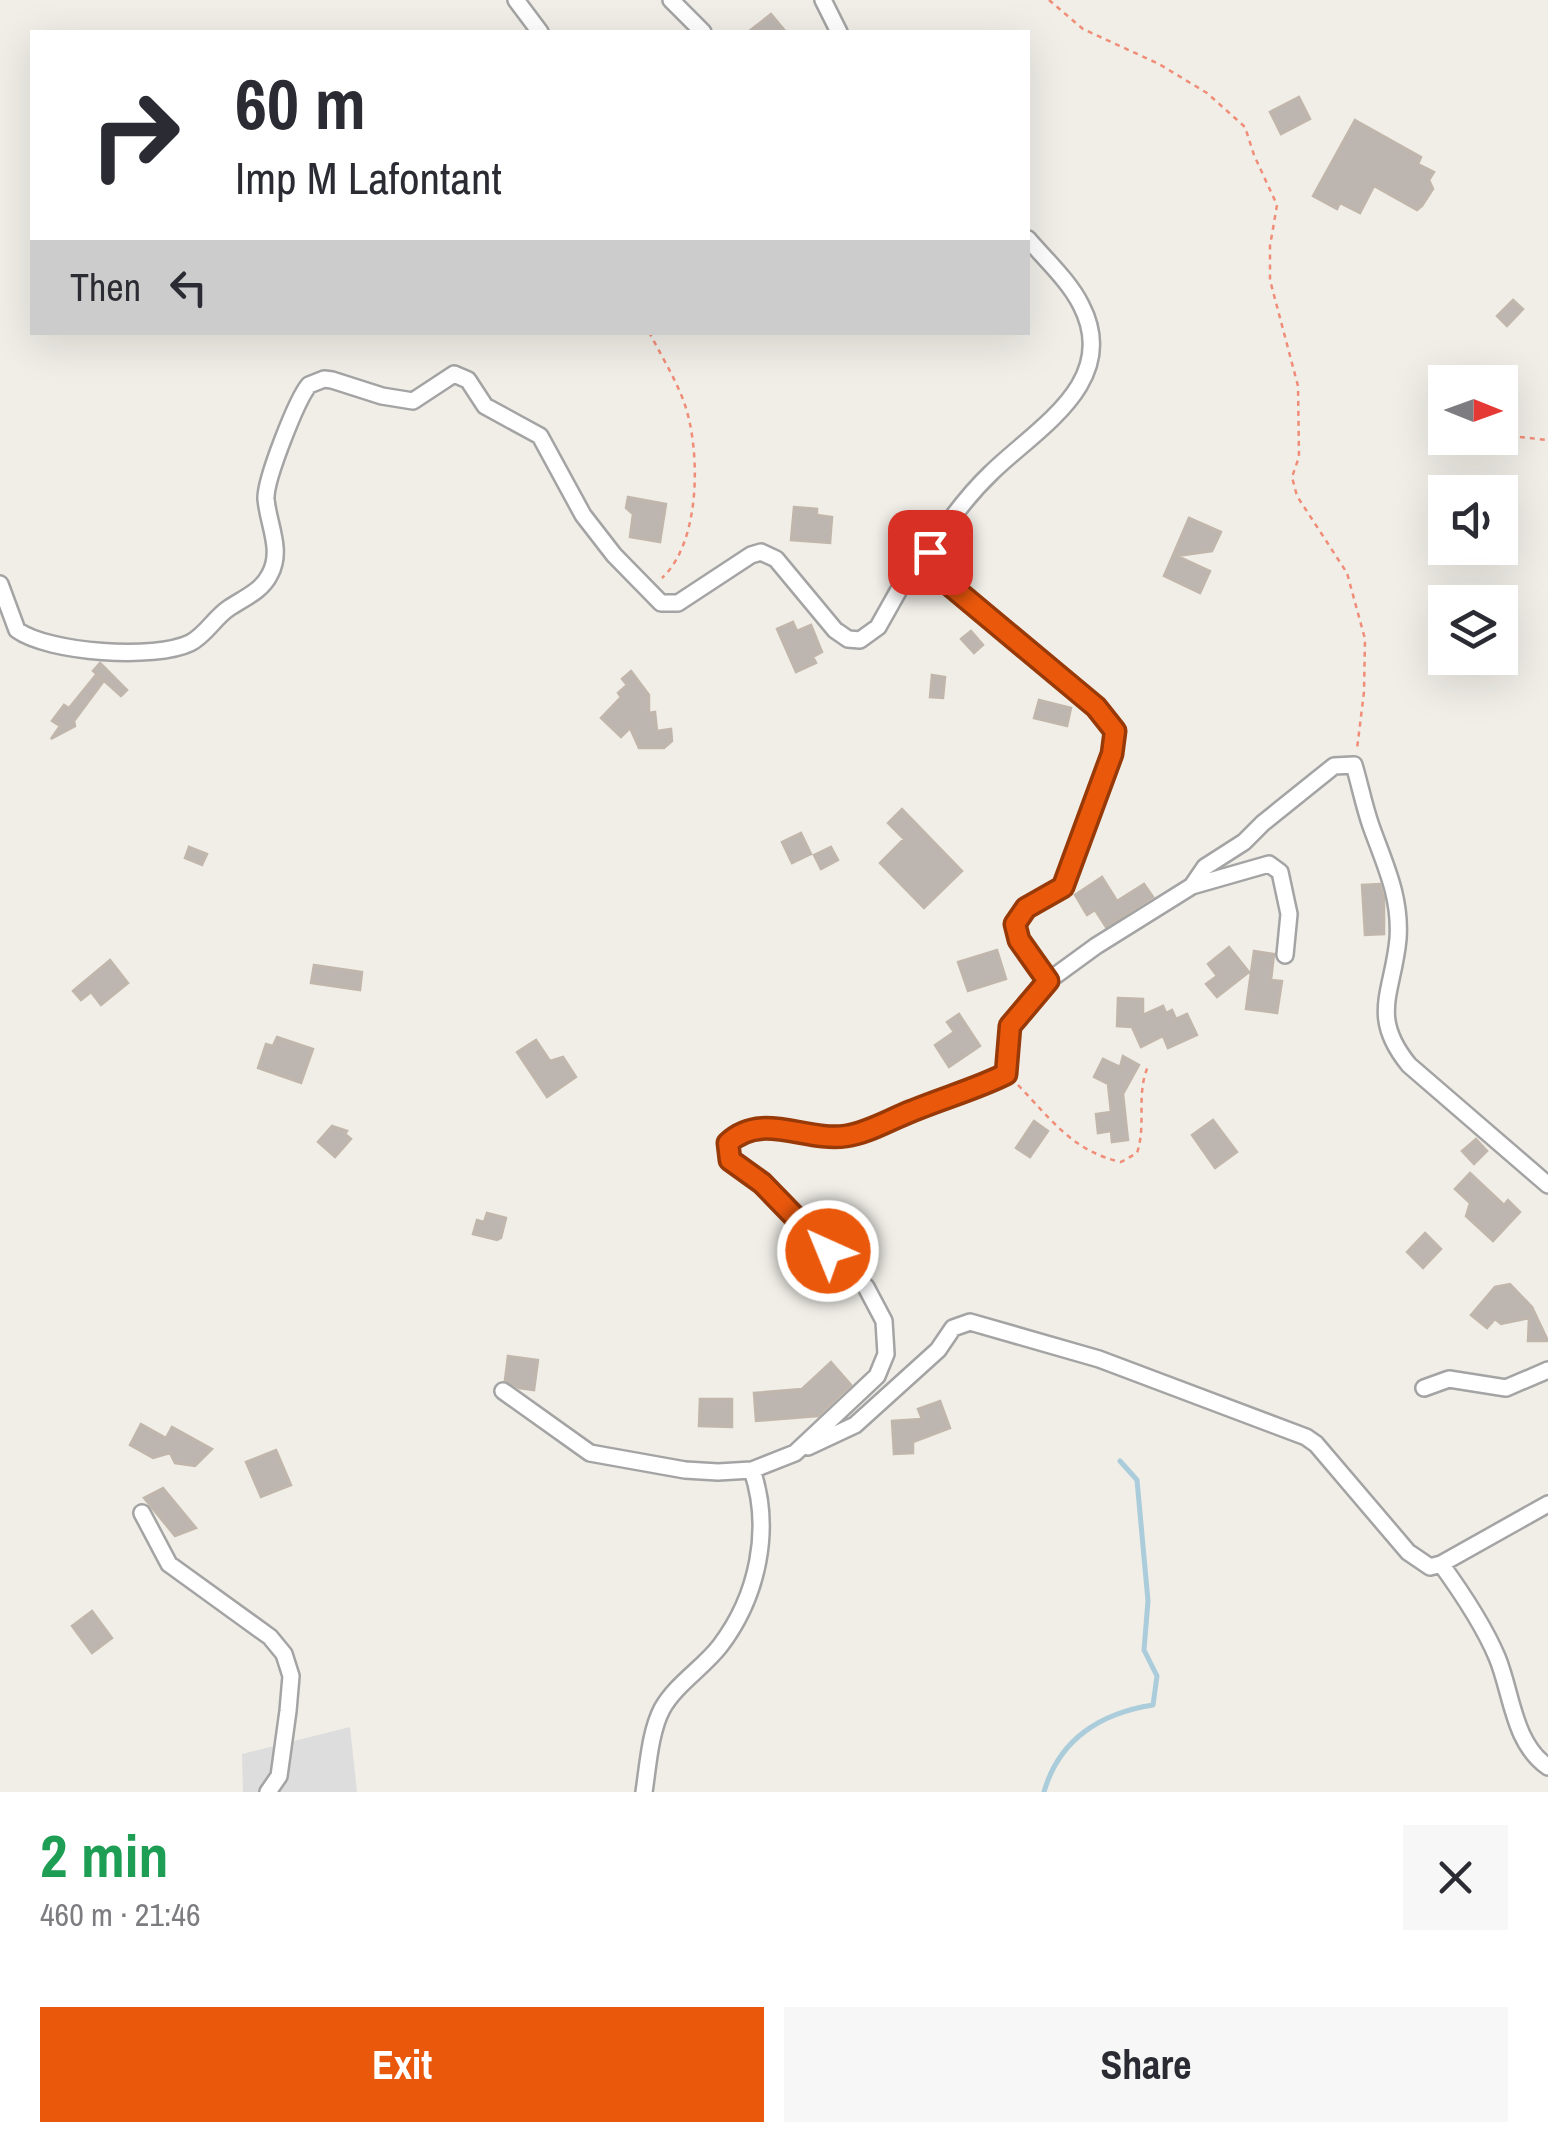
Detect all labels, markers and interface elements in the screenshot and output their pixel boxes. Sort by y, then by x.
text: 60 m [235,57,366,151]
icon: right [70,70,200,200]
text: Imp M Lafontant [235,147,502,208]
icon: left [161,260,216,315]
text: Then [70,262,141,313]
north arrow [1428,365,1518,455]
map controls [1428,365,1518,675]
button: sound [1428,475,1518,565]
pin [888,510,973,595]
icon: arrive [903,525,958,580]
button: layers [1428,585,1518,675]
position arrow [776,1199,880,1303]
text: 2 min [40,1815,169,1896]
button: close [1403,1825,1508,1930]
text: 460 m · 21:46 [40,1893,200,1936]
button: Exit [40,2007,764,2122]
button: Share [784,2007,1508,2122]

